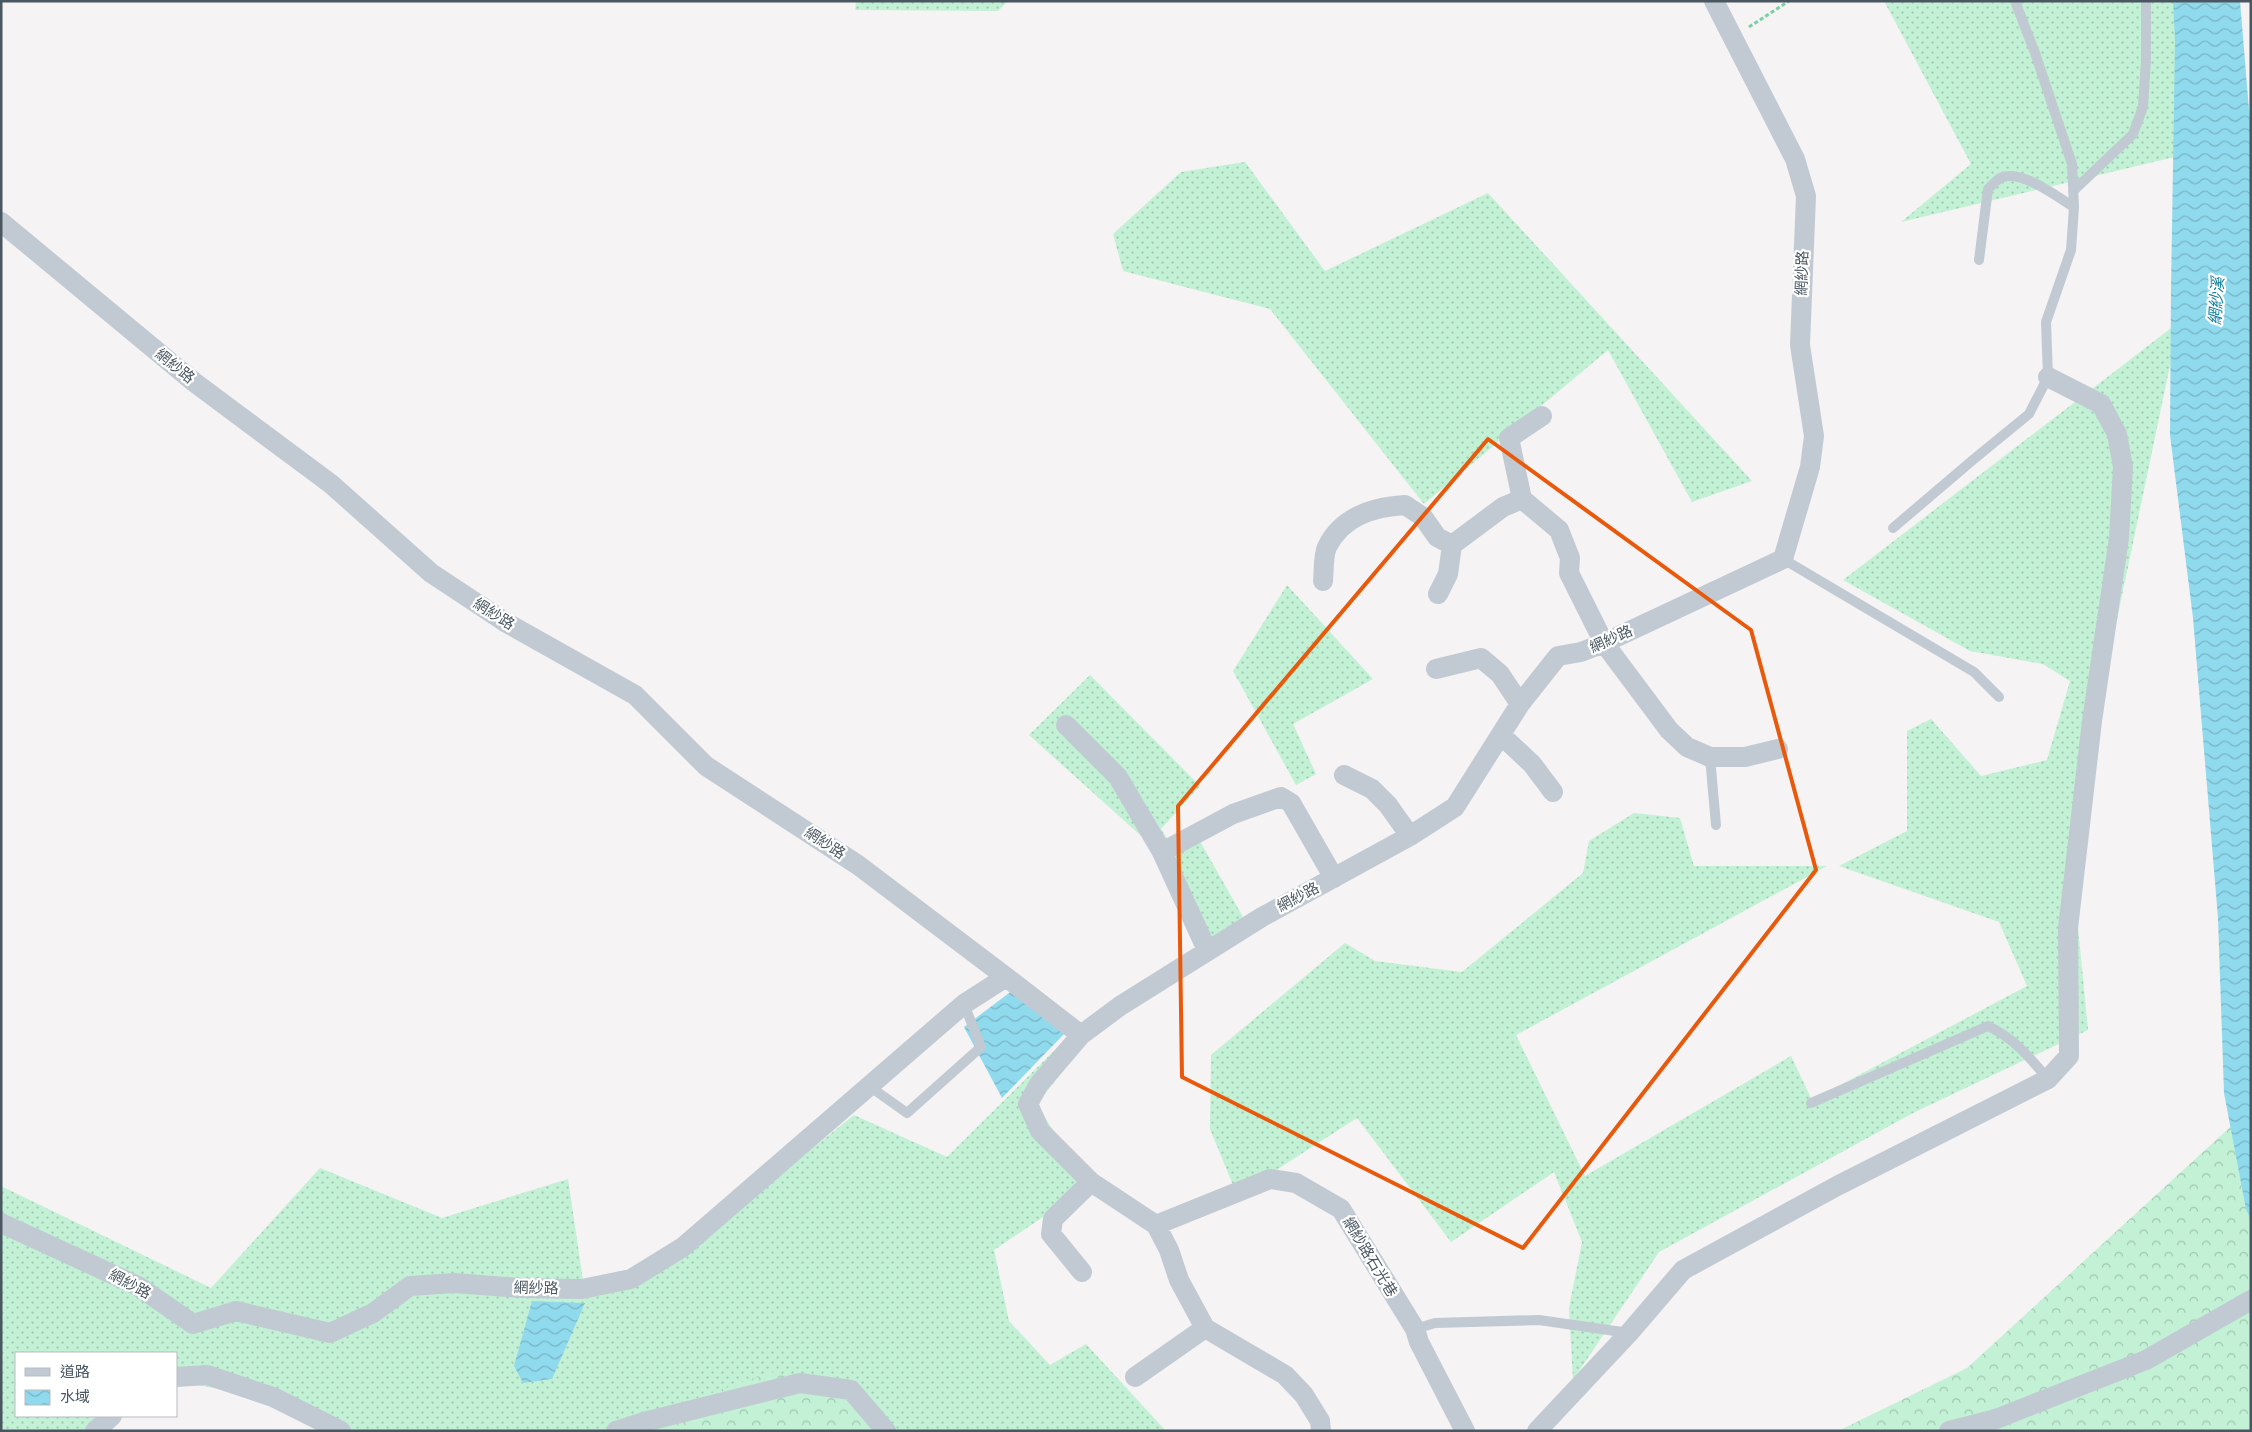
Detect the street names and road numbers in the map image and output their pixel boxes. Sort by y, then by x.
street label: 網紗路 [1792,250,1812,296]
street label: 網紗路 [152,345,198,387]
street label: 網紗路 [470,594,518,634]
street label: 網紗路 [1587,622,1635,656]
street label: 網紗路 [801,823,849,863]
street label: 網紗路 [1274,878,1322,916]
street label: 網紗路石光巷 [1339,1214,1401,1300]
street label: 網紗路 [106,1265,154,1303]
street label: 網紗路 [513,1279,559,1297]

